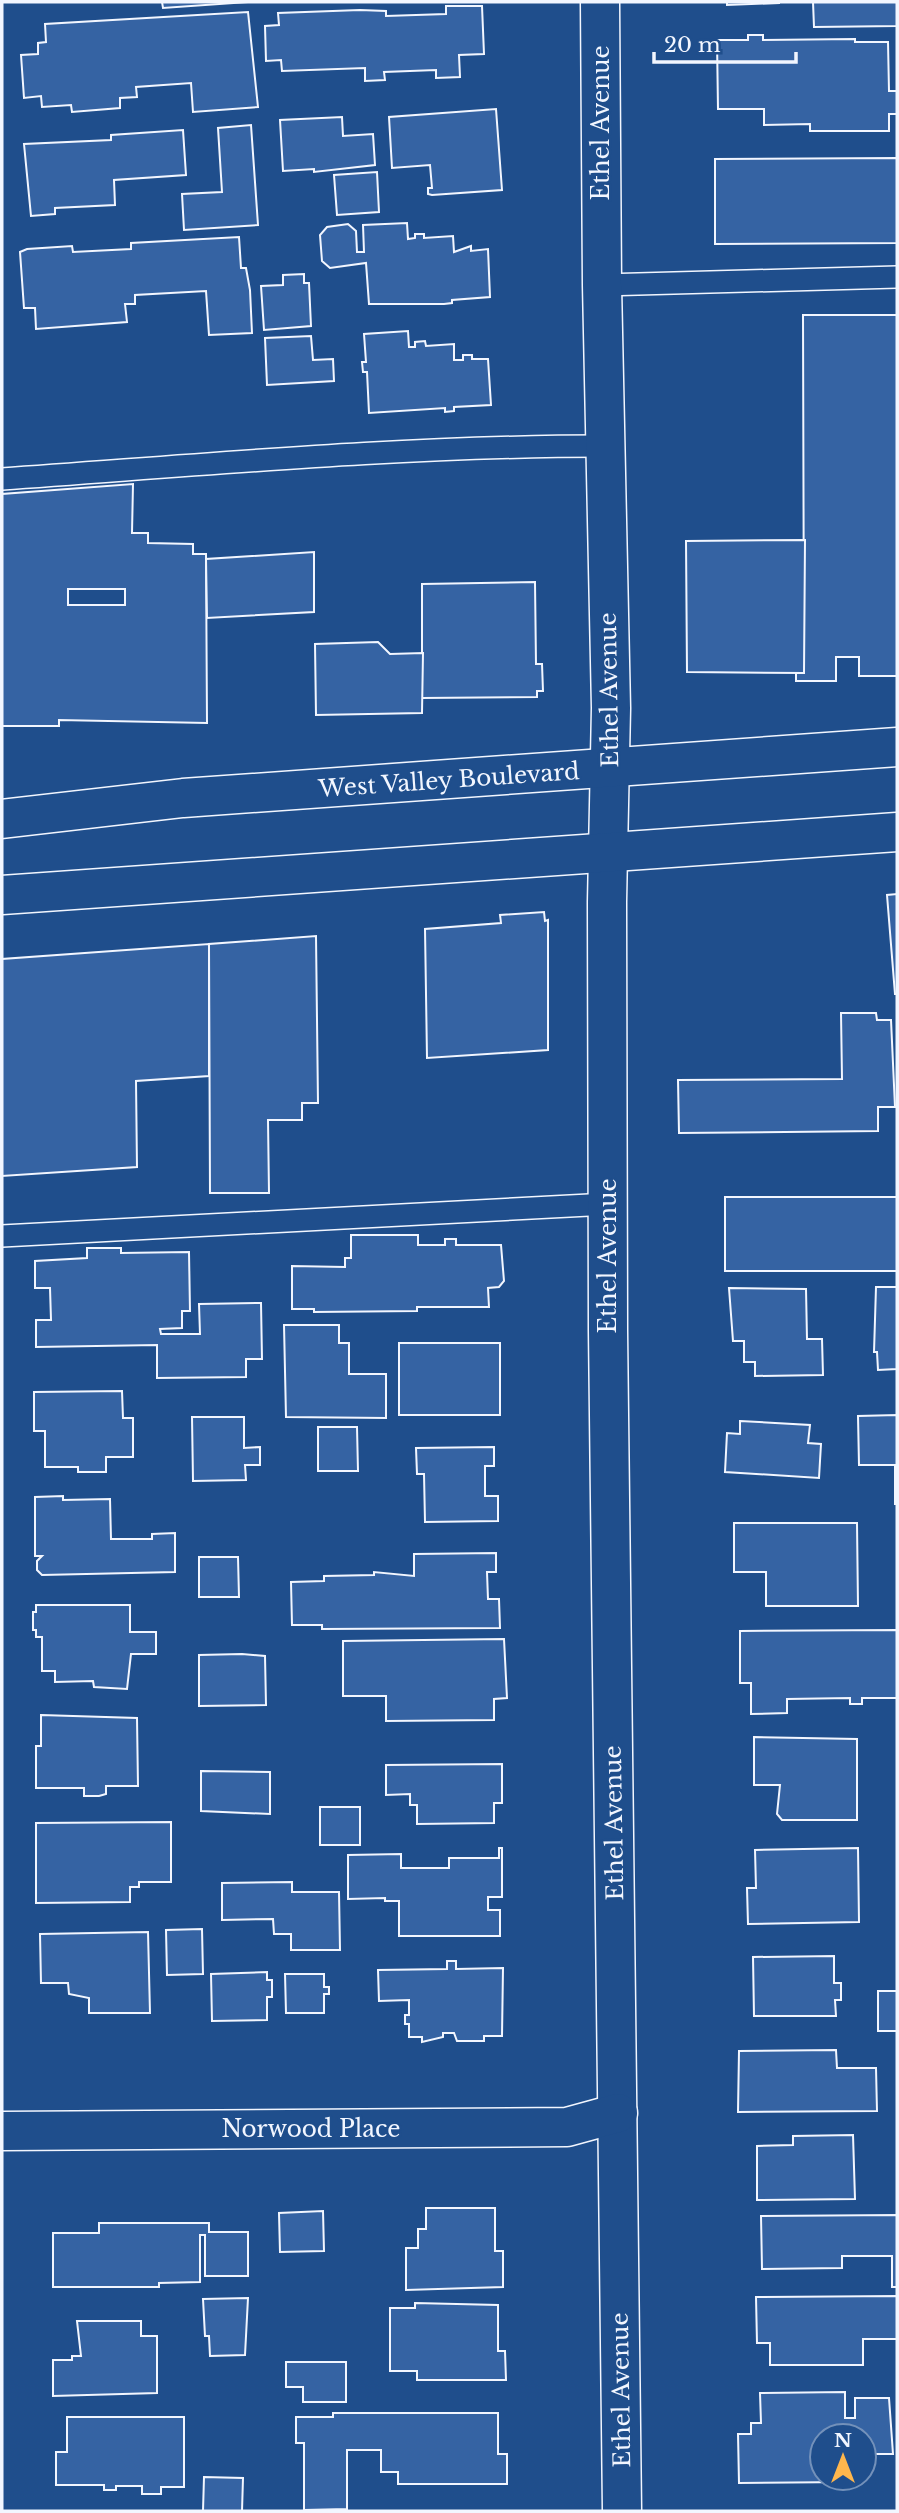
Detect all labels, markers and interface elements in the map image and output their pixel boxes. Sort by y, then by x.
scale bar [654,21,796,65]
text: 20 m [664,32,721,58]
street label: Ethel Avenue [587,45,615,201]
street label: Ethel Avenue [594,612,624,768]
street label: West Valley Boulevard [317,757,580,803]
street label: Ethel Avenue [594,1178,622,1334]
street label: Ethel Avenue [599,1745,629,1901]
street label: Norwood Place [222,2115,401,2143]
street label: Ethel Avenue [606,2312,636,2468]
north arrow [808,2422,878,2492]
text: N [834,2429,852,2452]

